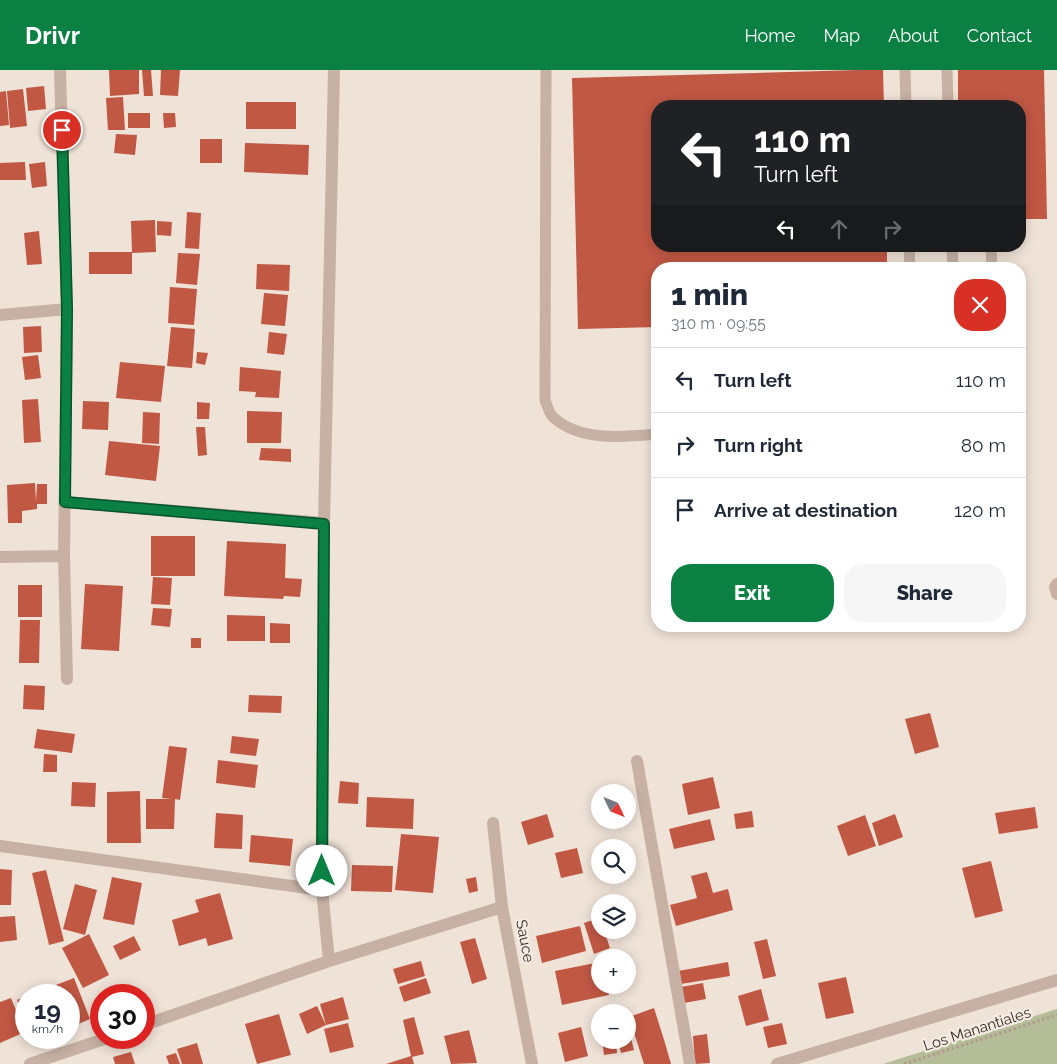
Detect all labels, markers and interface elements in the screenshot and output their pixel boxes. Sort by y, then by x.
text: Drivr [25,21,80,50]
text: Home [744,25,795,46]
text: Map [823,25,860,46]
text: About [888,25,939,46]
text: Contact [967,25,1032,46]
pin [41,109,83,151]
icon: arrive [48,116,76,144]
text: 110 m [754,119,851,160]
icon: left [671,120,736,185]
text: Turn left [754,161,838,187]
icon: left [772,215,800,243]
icon: ahead [825,215,853,243]
icon: right [878,215,906,243]
text: 1 min [671,277,748,312]
button: close [954,279,1006,331]
text: 310 m · 09:55 [671,314,766,333]
icon: left [671,366,699,394]
text: Turn left [714,369,791,391]
text: 110 m [956,369,1006,391]
icon: right [671,431,699,459]
text: Turn right [714,434,803,456]
text: 80 m [961,434,1006,456]
icon: arrive [671,496,699,524]
text: Arrive at destination [714,499,898,521]
text: 120 m [954,499,1006,521]
button: Exit [671,564,834,622]
button: Share [844,564,1006,622]
north arrow [591,784,636,829]
map controls [591,784,636,1049]
button: search [591,839,636,884]
position arrow [295,844,347,896]
button: layers [591,894,636,939]
street label: Sauce [512,918,538,964]
button: + [591,949,636,994]
speed limit sign: 30 [90,984,155,1049]
text: 19 [34,995,61,1025]
street label: Los Manantiales [921,1003,1033,1055]
button: − [591,1004,636,1049]
text: km/h [32,1022,63,1036]

